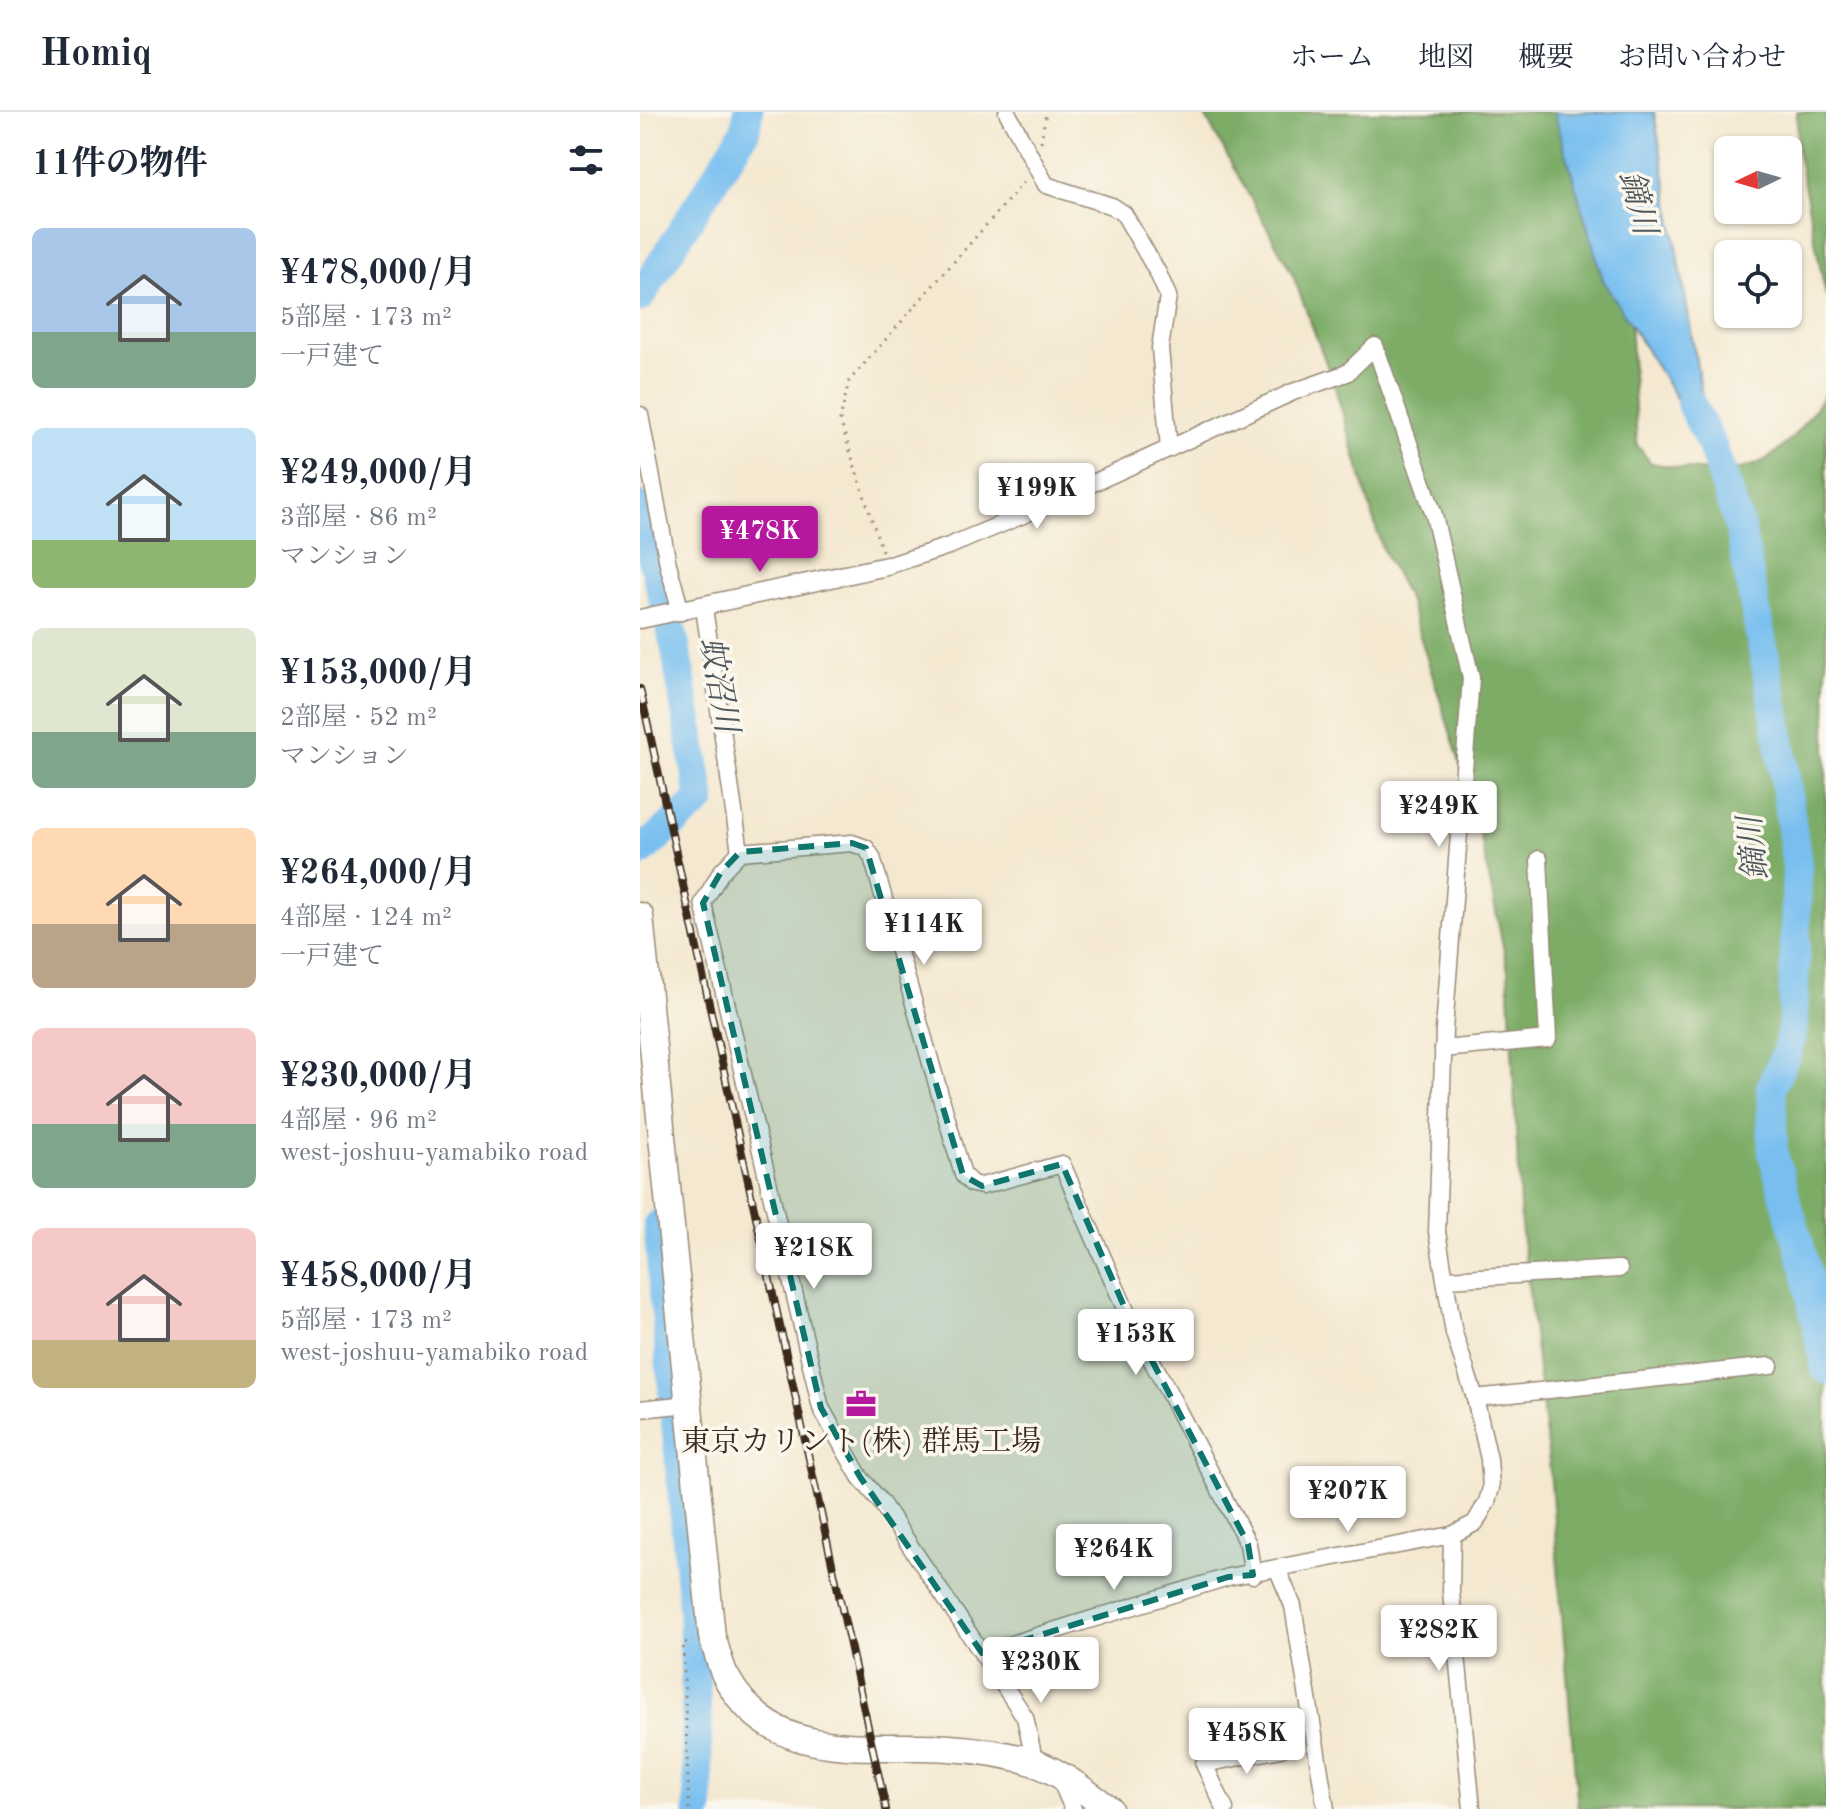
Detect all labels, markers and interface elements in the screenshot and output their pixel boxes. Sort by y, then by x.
text: Homiq [40,36,152,74]
text: ホーム [1290,45,1374,73]
text: 地図 [1418,45,1474,73]
text: 概要 [1518,45,1574,73]
text: お問い合わせ [1618,45,1786,73]
north arrow [1714,136,1802,224]
map controls [1714,136,1802,328]
icon: filters [564,138,608,182]
text: 11件の物件 [32,148,207,182]
water label: 鏑川 [1613,167,1663,241]
button: locate [1714,240,1802,328]
text: ¥478,000/月 [280,257,477,291]
icon: home [96,260,192,356]
text: 5部屋 · 173 m² [280,305,452,331]
text: 一戸建て [280,344,384,370]
text: ¥249,000/月 [280,457,477,491]
icon: home [96,460,192,556]
pin: ¥199K [981,463,1093,531]
text: ¥199K [997,476,1077,502]
text: 3部屋 · 86 m² [280,505,437,531]
pin: ¥478K [704,506,816,574]
text: ¥478K [720,519,800,545]
text: マンション [280,544,409,570]
water label: 蚊沼川 [693,634,745,738]
text: ¥153,000/月 [280,657,477,691]
icon: home [96,660,192,756]
text: 2部屋 · 52 m² [280,705,437,731]
text: マンション [280,744,409,770]
pin: ¥249K [1383,781,1495,849]
text: ¥249K [1399,794,1479,820]
water label: 鏑川 [1732,812,1774,882]
text: ¥264,000/月 [280,857,477,891]
icon: home [96,860,192,956]
pin: ¥114K [868,899,980,967]
text: 4部屋 · 124 m² [280,905,452,931]
text: ¥114K [884,912,964,938]
text: 一戸建て [280,944,384,970]
icon: home [96,1060,192,1156]
text: ¥230,000/月 [280,1060,477,1094]
text: 4部屋 · 96 m² [280,1108,437,1134]
text: west-joshuu-yamabiko road [280,1140,588,1166]
pin: ¥218K [758,1223,870,1291]
text: ¥218K [774,1236,854,1262]
icon: home [96,1260,192,1356]
text: ¥458,000/月 [280,1260,477,1294]
text: 5部屋 · 173 m² [280,1308,452,1334]
pin: ¥153K [1080,1309,1192,1377]
text: ¥153K [1096,1322,1176,1348]
text: west-joshuu-yamabiko road [280,1340,588,1366]
office icon: 東京カリント(株) 群馬工場 [844,1387,878,1421]
place label: 東京カリント(株) 群馬工場 [681,1425,1041,1458]
pin: ¥207K [1292,1466,1404,1534]
text: ¥207K [1308,1479,1388,1505]
pin: ¥264K [1058,1524,1170,1592]
text: ¥264K [1074,1537,1154,1563]
pin: ¥282K [1383,1605,1495,1673]
text: ¥282K [1399,1618,1479,1644]
pin: ¥230K [985,1637,1097,1705]
text: ¥230K [1001,1650,1081,1676]
pin: ¥458K [1191,1708,1303,1776]
text: ¥458K [1207,1721,1287,1747]

